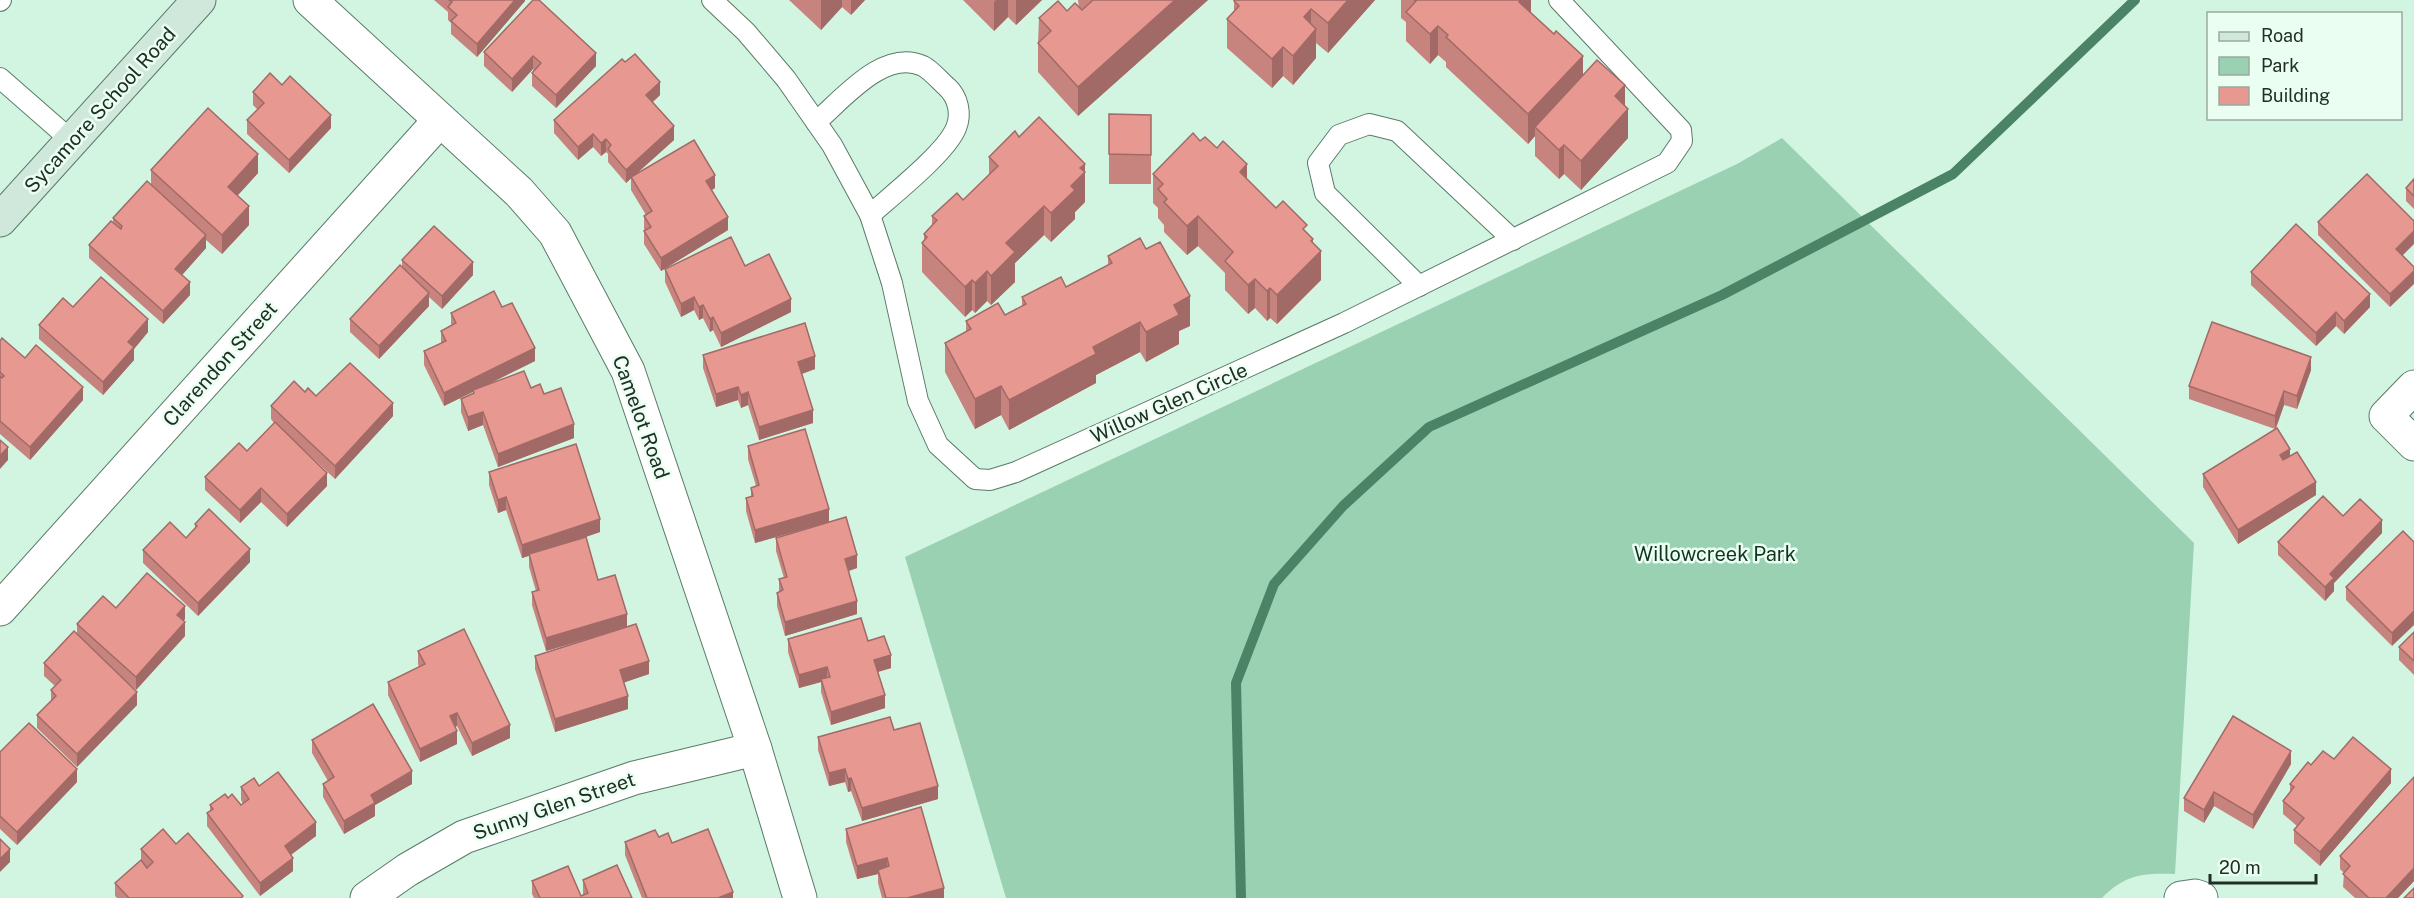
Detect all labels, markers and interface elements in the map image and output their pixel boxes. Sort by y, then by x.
legend [2207,12,2402,120]
street label: Sycamore School Road [19,22,181,198]
text: Road [2261,25,2304,46]
text: Park [2261,55,2299,76]
text: Building [2261,85,2330,106]
street label: Clarendon Street [158,297,282,431]
street label: Camelot Road [608,352,674,482]
street label: Willow Glen Circle [1087,358,1251,448]
park label: Willowcreek Park [1634,542,1796,566]
street label: Sunny Glen Street [470,767,638,845]
scale bar [2210,847,2316,885]
text: 20 m [2219,857,2261,878]

